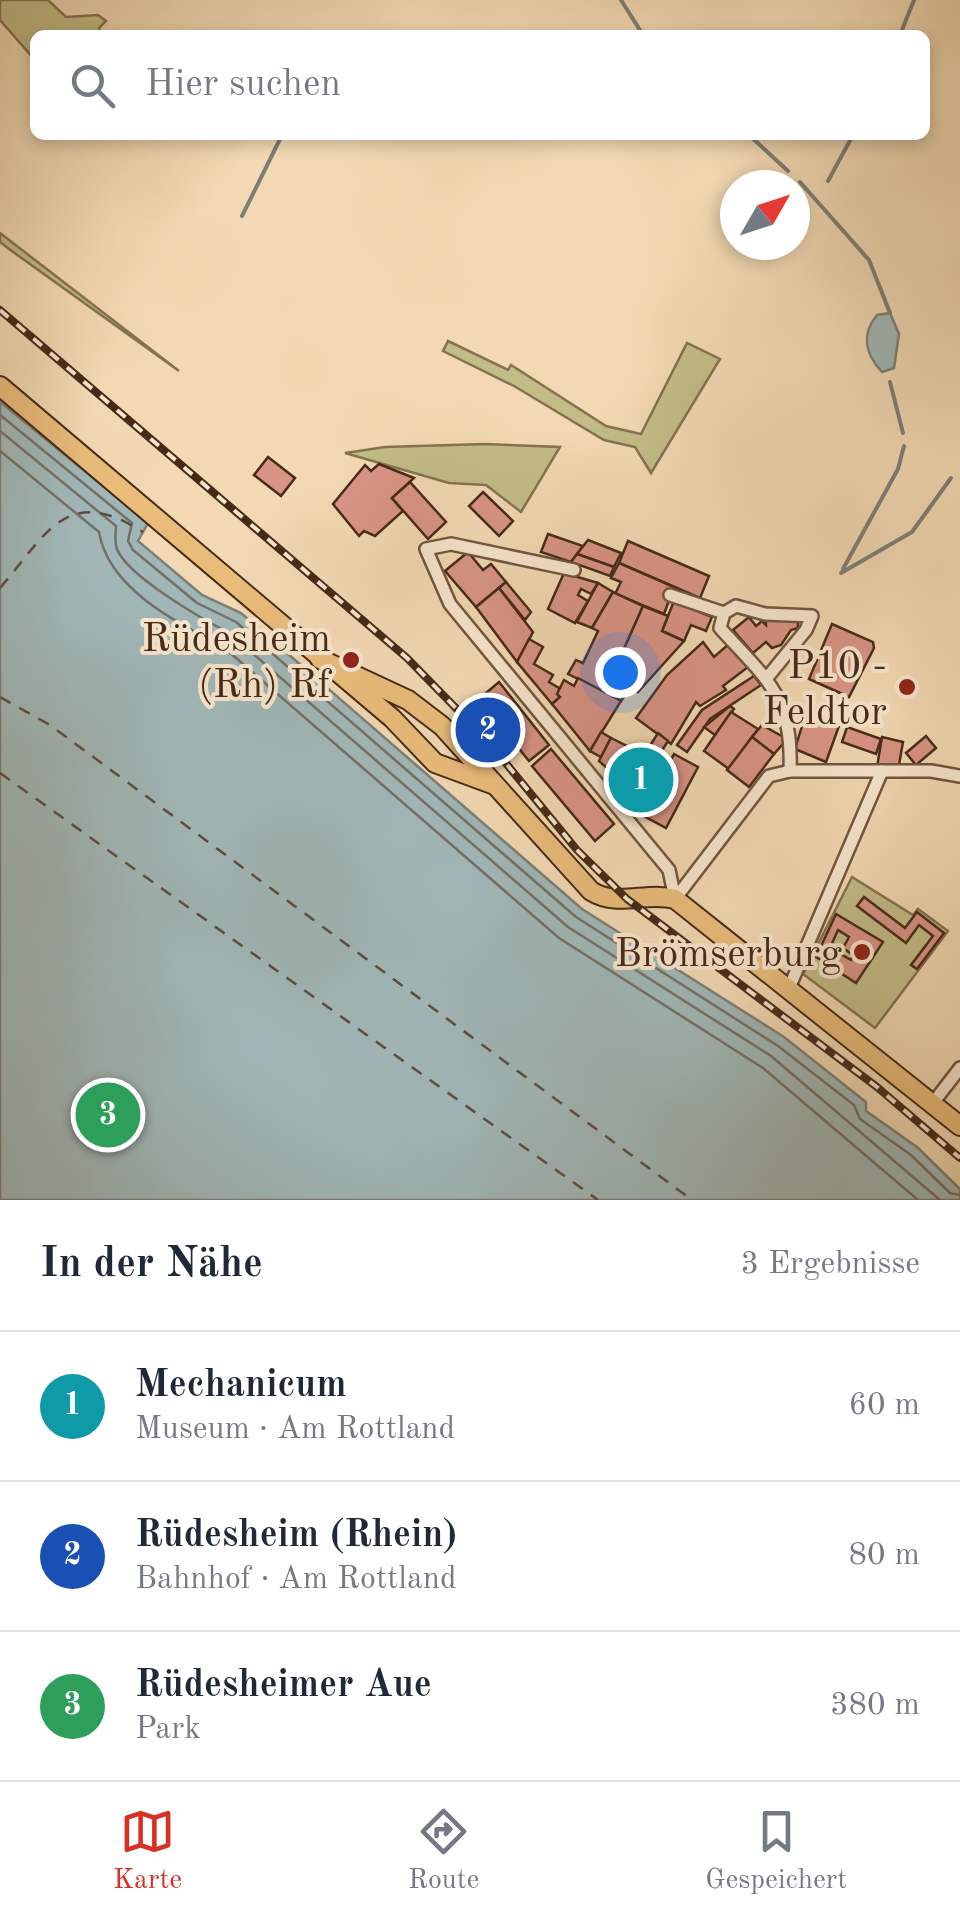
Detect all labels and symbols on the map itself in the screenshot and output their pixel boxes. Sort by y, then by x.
north arrow [720,170,810,260]
place label: Rüdesheim (Rh) Rf [142,621,333,707]
your location [595,647,646,698]
place label: P10 - Feldtor [763,648,887,734]
marker: Rüdesheim (Rh) Rf [340,649,362,671]
marker: P10 - Feldtor [896,676,918,698]
pin: 2 [456,692,520,768]
pin: 1 [608,742,674,818]
place label: Brömserburg [614,936,842,976]
marker: Brömserburg [851,941,873,963]
pin: 3 [76,1078,140,1152]

